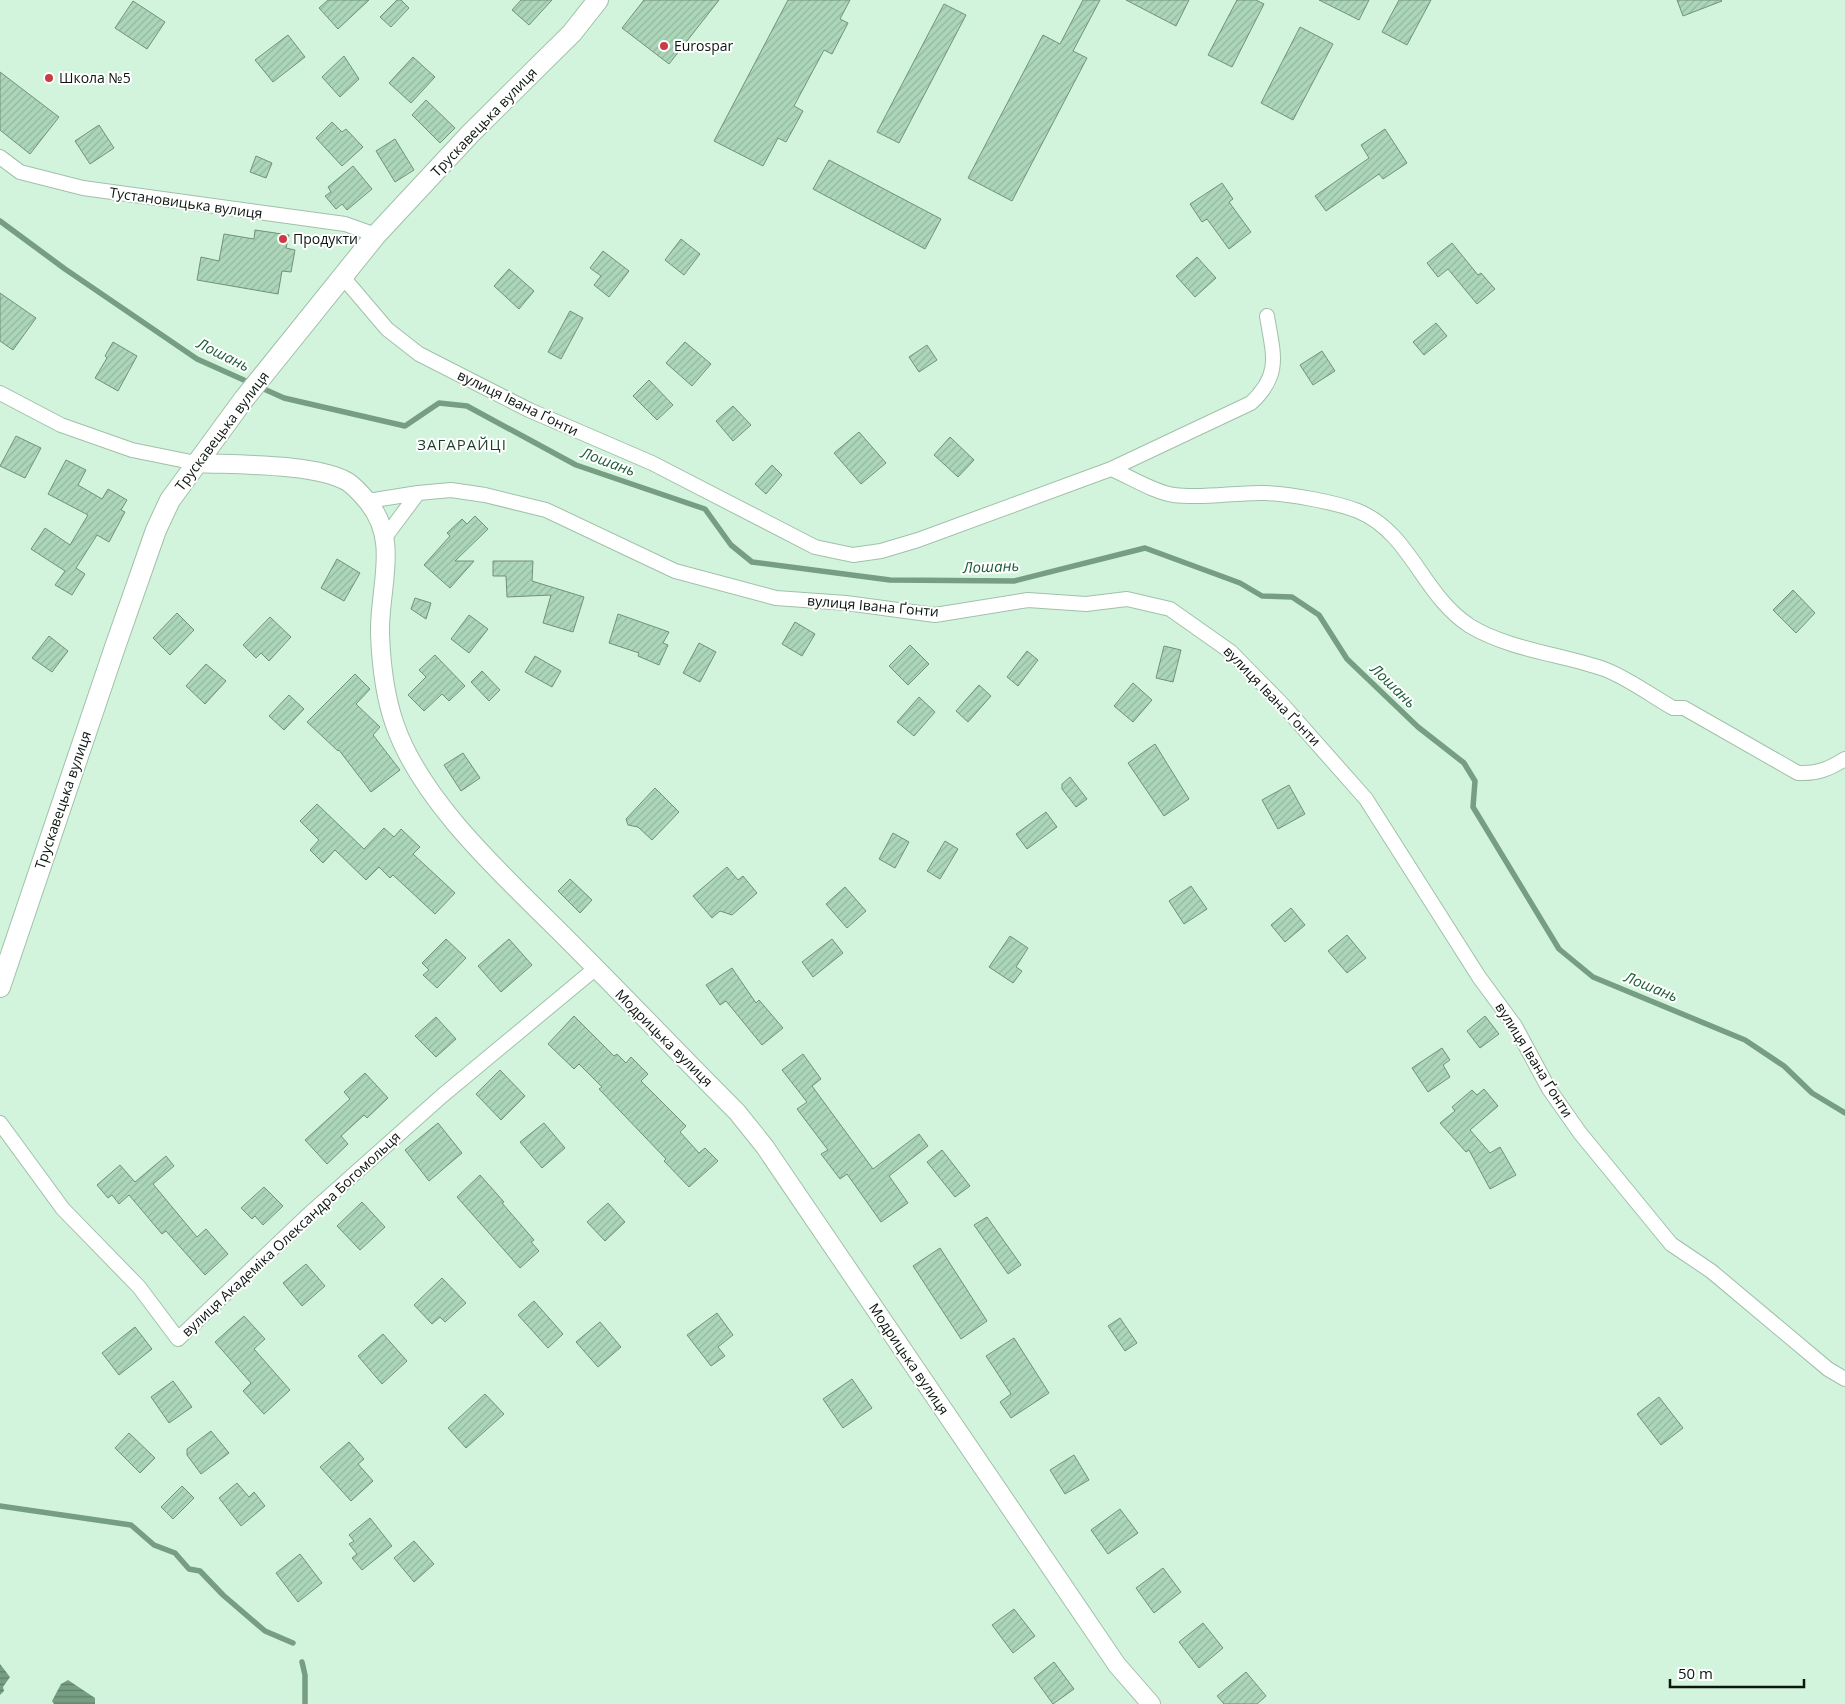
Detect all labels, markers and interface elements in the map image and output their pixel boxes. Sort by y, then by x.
place label: Eurospar [674,36,734,55]
marker: Eurospar [658,40,670,52]
street label: Трускавецька вулиця [426,63,541,180]
place label: Школа №5 [59,68,131,87]
marker: Школа №5 [43,72,55,84]
street label: Тустановицька вулиця [108,182,264,223]
place label: Продукти [293,229,358,248]
marker: Продукти [277,233,289,245]
water label: Лошань [193,332,253,375]
street label: вулиця Івана Ґонти [455,365,582,440]
street label: Трускавецька вулиця [170,367,273,494]
district label: ЗАГАРАЙЦІ [417,434,507,454]
water label: Лошань [577,442,638,480]
water label: Лошань [961,555,1020,577]
street label: вулиця Івана Ґонти [806,590,940,621]
street label: вулиця Івана Ґонти [1220,641,1325,750]
water label: Лошань [1366,658,1421,712]
street label: Трускавецька вулиця [30,728,95,872]
water label: Лошань [1621,966,1681,1006]
street label: Модрицька вулиця [611,985,717,1091]
street label: вулиця Івана Ґонти [1491,999,1578,1121]
street label: вулиця Академіка Олександра Богомольця [177,1127,404,1340]
street label: Модрицька вулиця [865,1299,954,1418]
scale bar [1670,1656,1804,1688]
text: 50 m [1678,1663,1713,1683]

